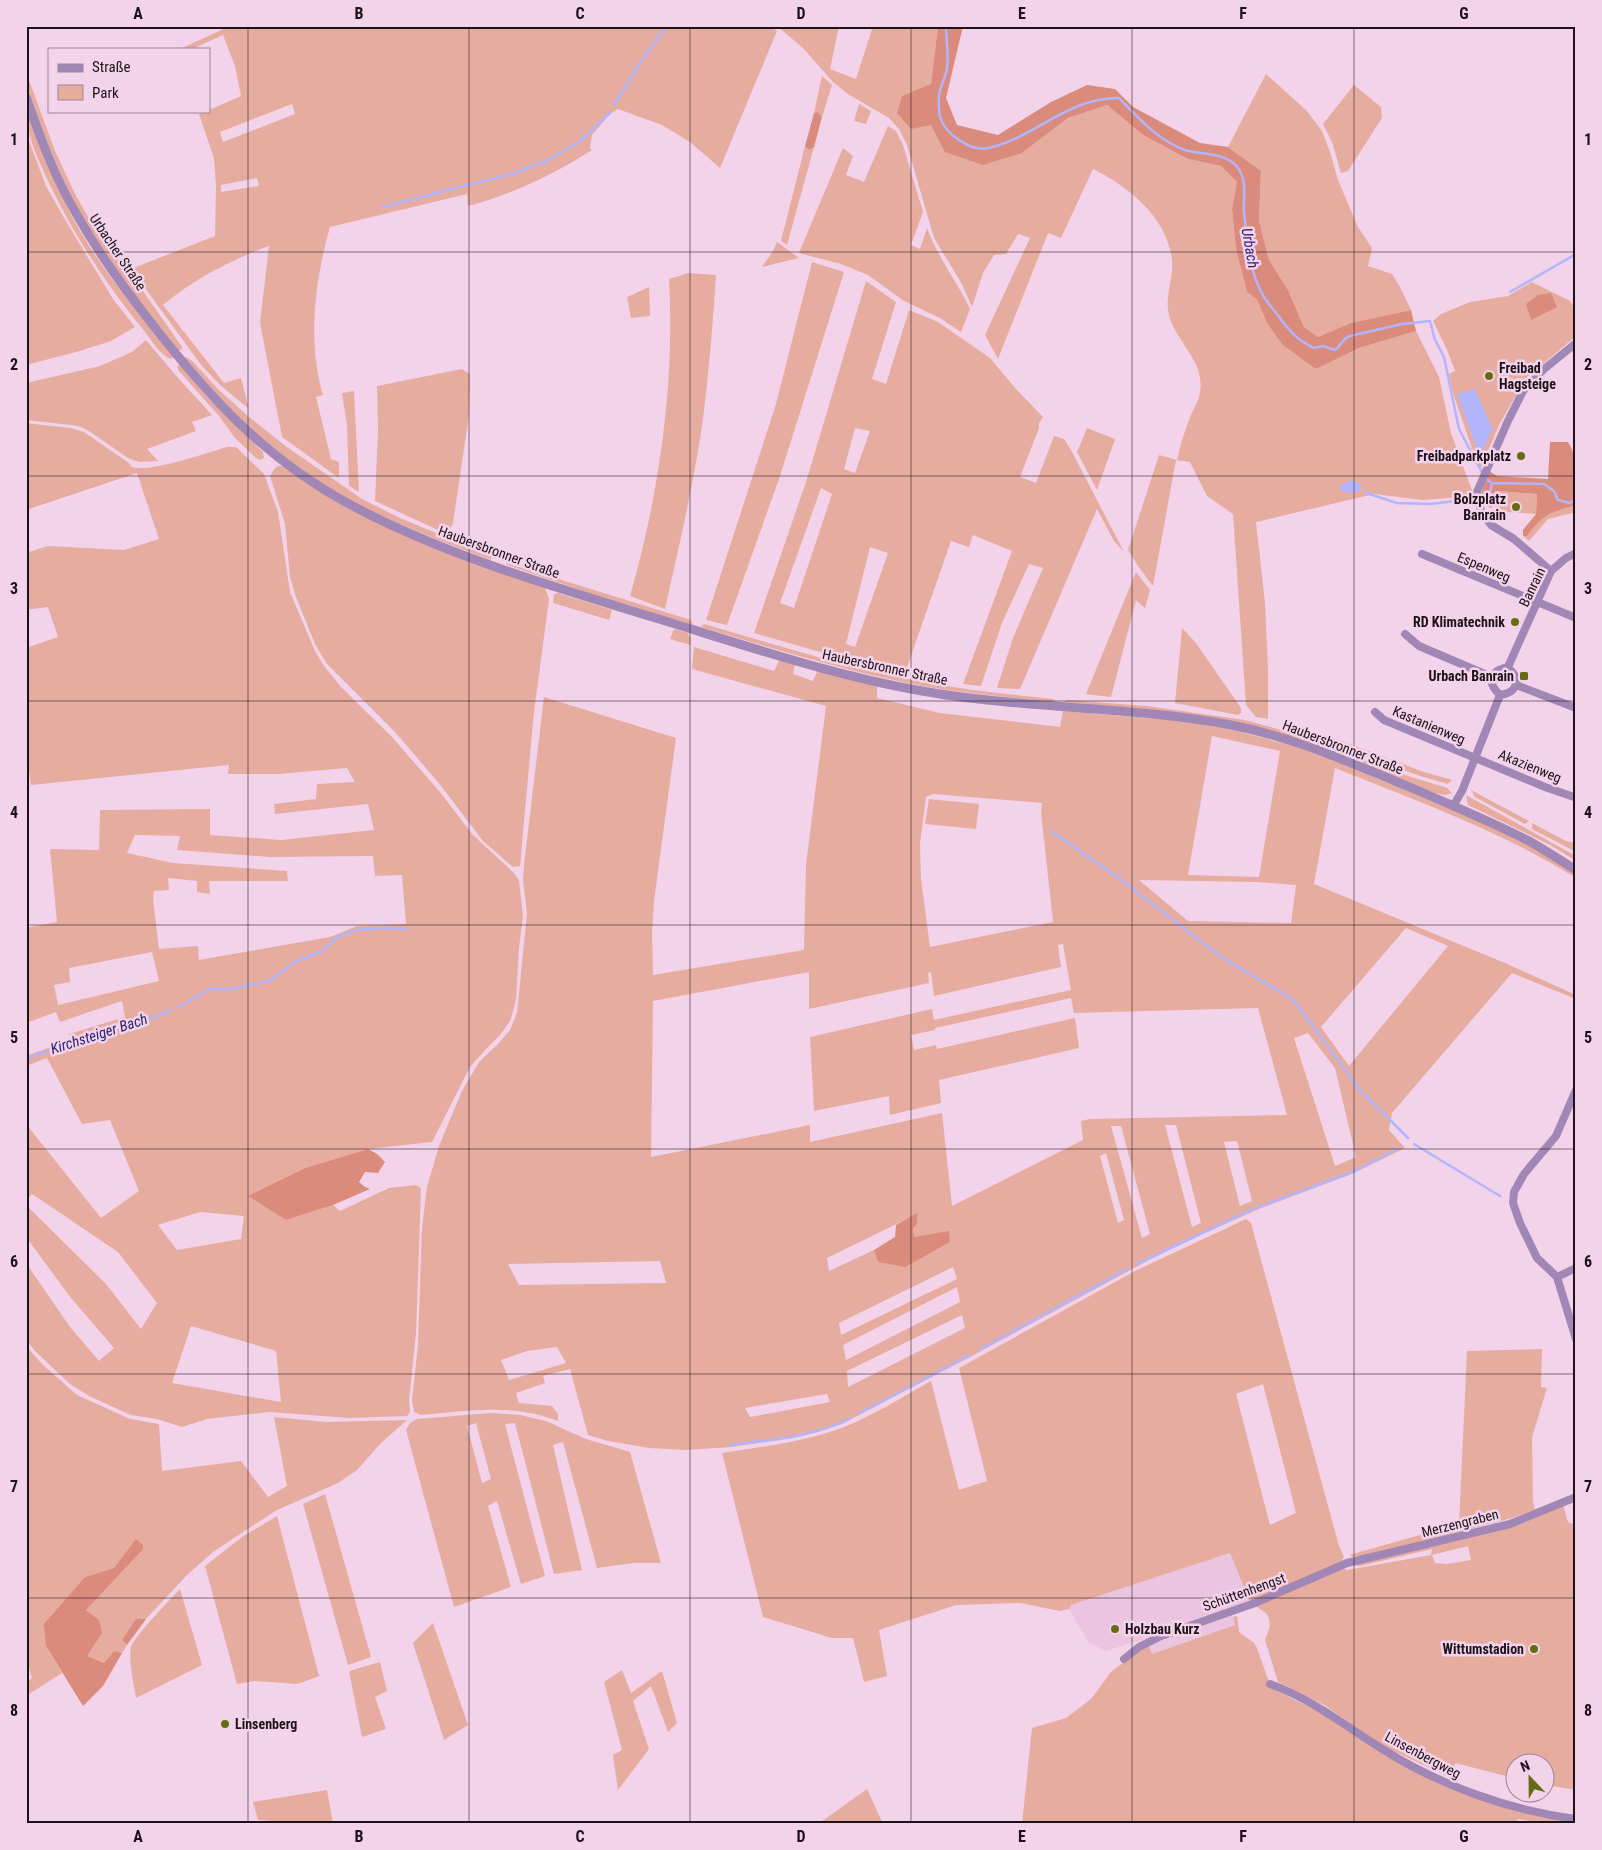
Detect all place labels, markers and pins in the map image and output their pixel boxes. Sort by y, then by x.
place label: Freibad Hagsteige [1499,360,1556,392]
marker: Freibad Hagsteige [1483,370,1495,382]
place label: Freibadparkplatz [1417,448,1511,464]
marker: Freibadparkplatz [1515,450,1527,462]
place label: Bolzplatz Banrain [1454,491,1506,523]
marker: Bolzplatz Banrain [1510,501,1522,513]
place label: RD Klimatechnik [1413,614,1505,630]
marker: RD Klimatechnik [1509,616,1521,628]
place label: Urbach Banrain [1429,668,1514,684]
marker: Urbach Banrain [1518,670,1530,682]
place label: Holzbau Kurz [1125,1621,1200,1637]
marker: Holzbau Kurz [1109,1623,1121,1635]
place label: Wittumstadion [1443,1641,1524,1657]
marker: Wittumstadion [1528,1643,1540,1655]
place label: Linsenberg [235,1716,297,1732]
marker: Linsenberg [219,1718,231,1730]

